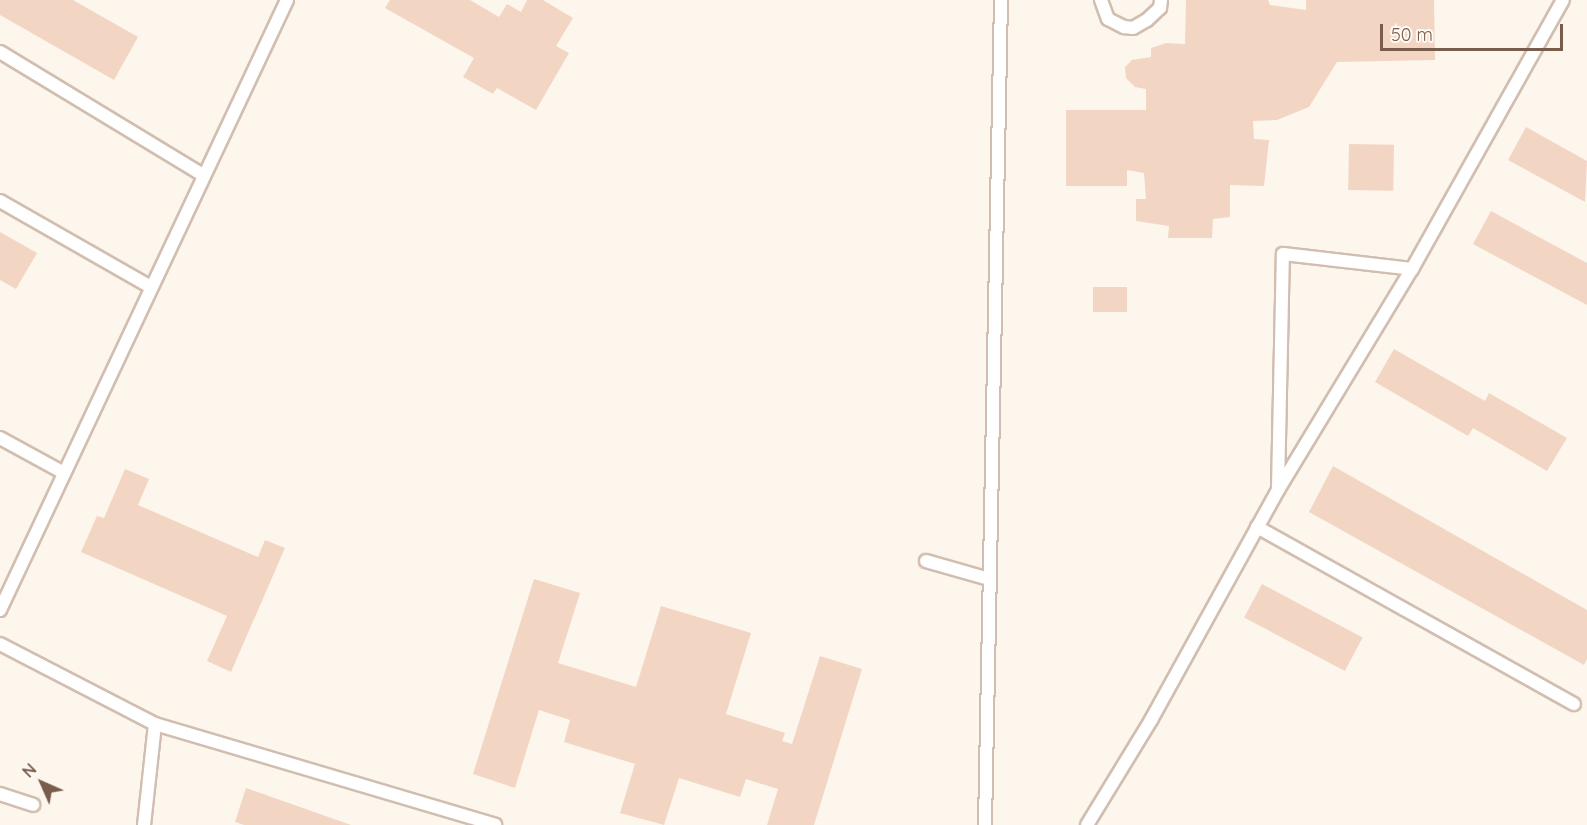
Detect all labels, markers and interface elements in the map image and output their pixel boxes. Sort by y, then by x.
scale bar [1383,12,1566,50]
text: 50 m [1391,23,1433,46]
north arrow [12,753,72,813]
text: N [18,759,40,782]

